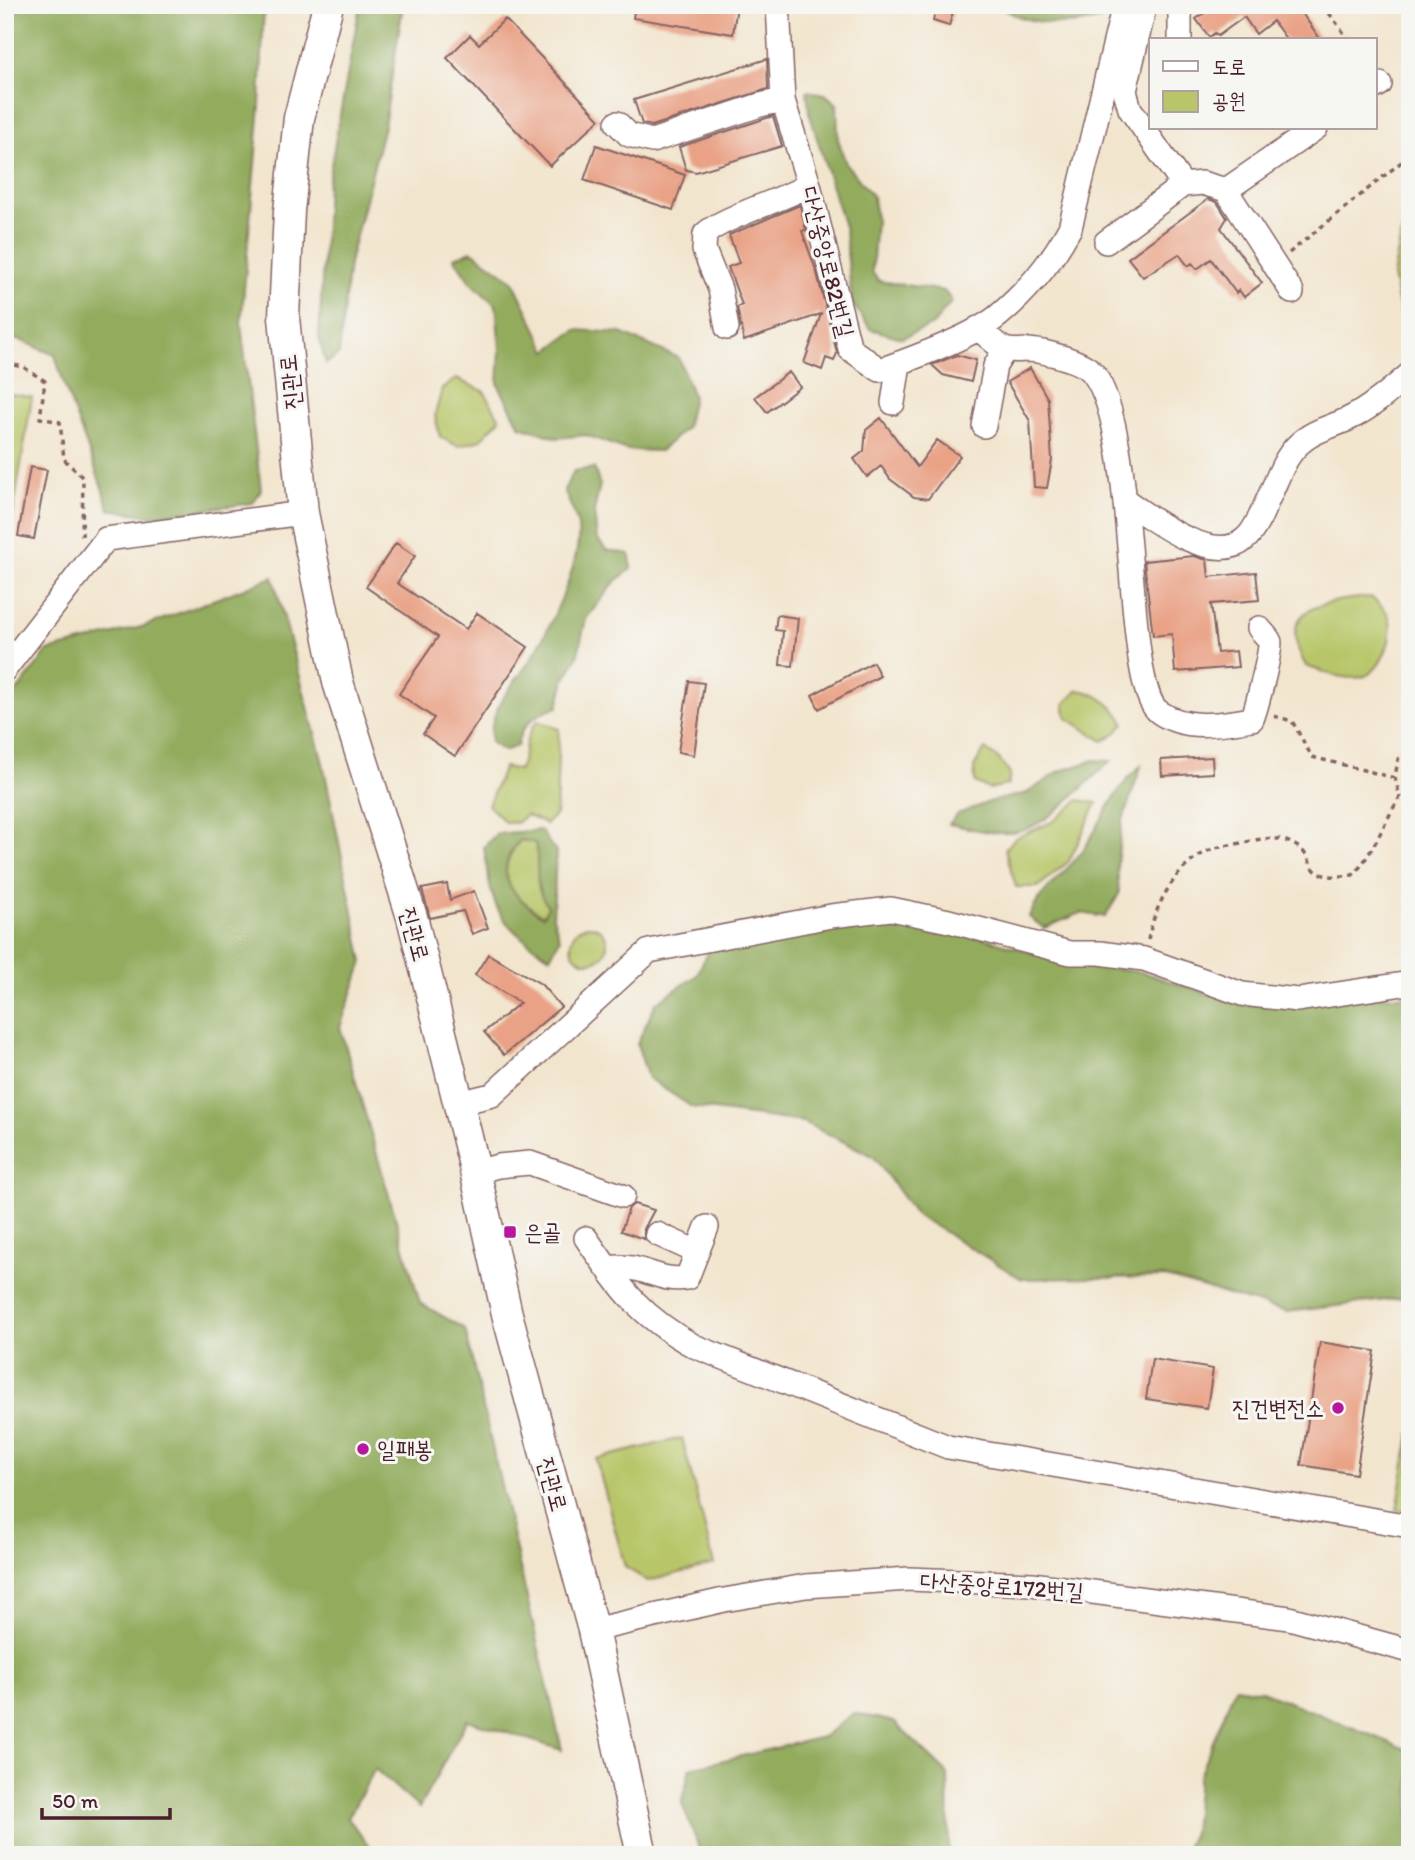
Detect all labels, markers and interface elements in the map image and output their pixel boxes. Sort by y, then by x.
legend [1149,38,1376,130]
text: 도로 [1212,54,1246,79]
text: 공원 [1212,88,1246,113]
street label: 다산중앙로82번길 [796,184,860,340]
street label: 진관로 [273,353,307,411]
street label: 진관로 [394,904,436,964]
place label: 은골 [524,1218,561,1246]
marker: 은골 [502,1224,518,1240]
place label: 진건변전소 [1231,1394,1324,1422]
marker: 진건변전소 [1330,1400,1346,1416]
place label: 일패봉 [377,1435,433,1463]
marker: 일패봉 [355,1441,371,1457]
street label: 진관로 [532,1454,574,1514]
street label: 다산중앙로172번길 [919,1566,1085,1606]
scale bar [42,1776,170,1820]
text: 50 m [52,1788,99,1813]

